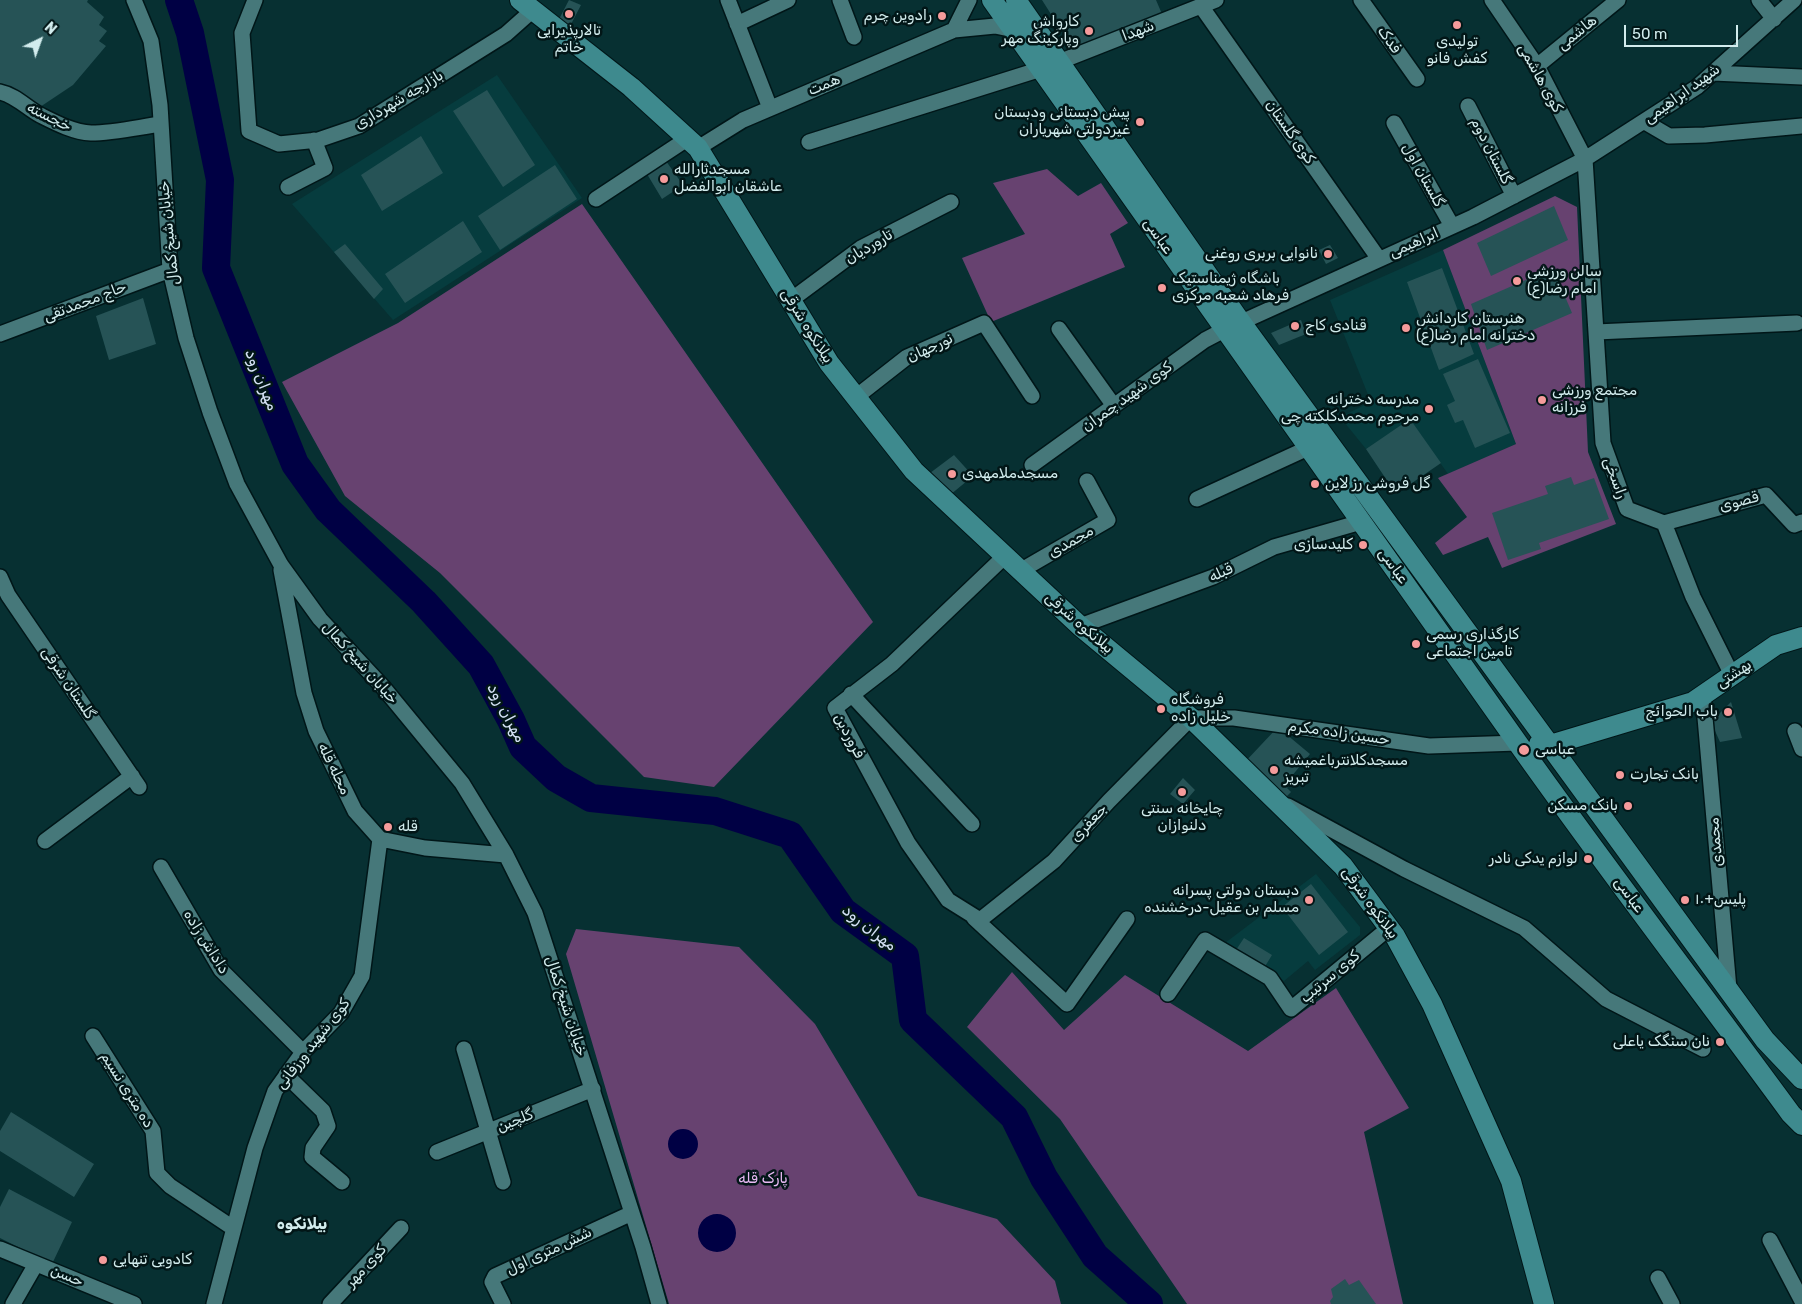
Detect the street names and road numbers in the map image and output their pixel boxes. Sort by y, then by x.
street label: هاشمی [1554,12,1600,54]
street label: شهدا [1119,17,1157,45]
street label: فدک [1373,23,1405,57]
street label: کوی هاشمی [1514,40,1566,116]
street label: شهید ابراهیمی [1640,60,1724,128]
street label: بازارچه شهرداری [351,67,447,133]
street label: همت [805,70,843,100]
street label: کوی گلستان [1261,97,1319,167]
street label: خجسته [24,99,74,135]
street label: گلستان دوم [1467,115,1515,187]
street label: گلستان اول [1398,140,1448,210]
street label: خیابان شیخ کمال [155,180,183,286]
street label: عباسى [1139,215,1177,257]
street label: ابراهیمی [1386,224,1442,262]
street label: تاروردیان [842,226,896,268]
street label: حاج محمدتقی [41,278,129,326]
street label: بیلانکوه شرقی [777,285,837,367]
street label: نورجهان [904,330,956,366]
street label: کوی شهید چمران [1078,358,1176,436]
street label: راسخی [1599,455,1631,501]
street label: قصوی [1717,488,1761,516]
street label: محمدی [1045,522,1097,562]
street label: عباسى [1374,545,1412,587]
street label: قبله [1206,560,1236,586]
street label: بیلانکوه شرقی [1041,588,1117,658]
street label: خیابان شیخ کمال [318,618,402,708]
street label: گلستان شرقی [37,644,99,722]
street label: بهشتی [1713,656,1755,692]
street label: فروردین [830,711,868,761]
street label: حسین زاده مکرم [1287,717,1391,749]
street label: محله قله [314,740,354,798]
street label: جعفری [1067,800,1111,846]
street label: محمدی [1705,817,1727,867]
street label: بیلانکوه شرقی [1338,863,1402,943]
street label: عباسى [1610,874,1648,916]
street label: داداش زاده [179,907,233,977]
street label: کوی سرتیپ [1297,947,1363,1007]
street label: خیابان شیخ کمال [541,954,591,1058]
street label: کوی شهید ورزفانی [272,995,354,1093]
street label: ده متری نسیم [97,1049,157,1131]
street label: گلچین [494,1106,536,1136]
street label: شش متری اول [503,1223,595,1279]
street label: کوی مهر [342,1241,390,1291]
street label: حسن [48,1261,86,1291]

